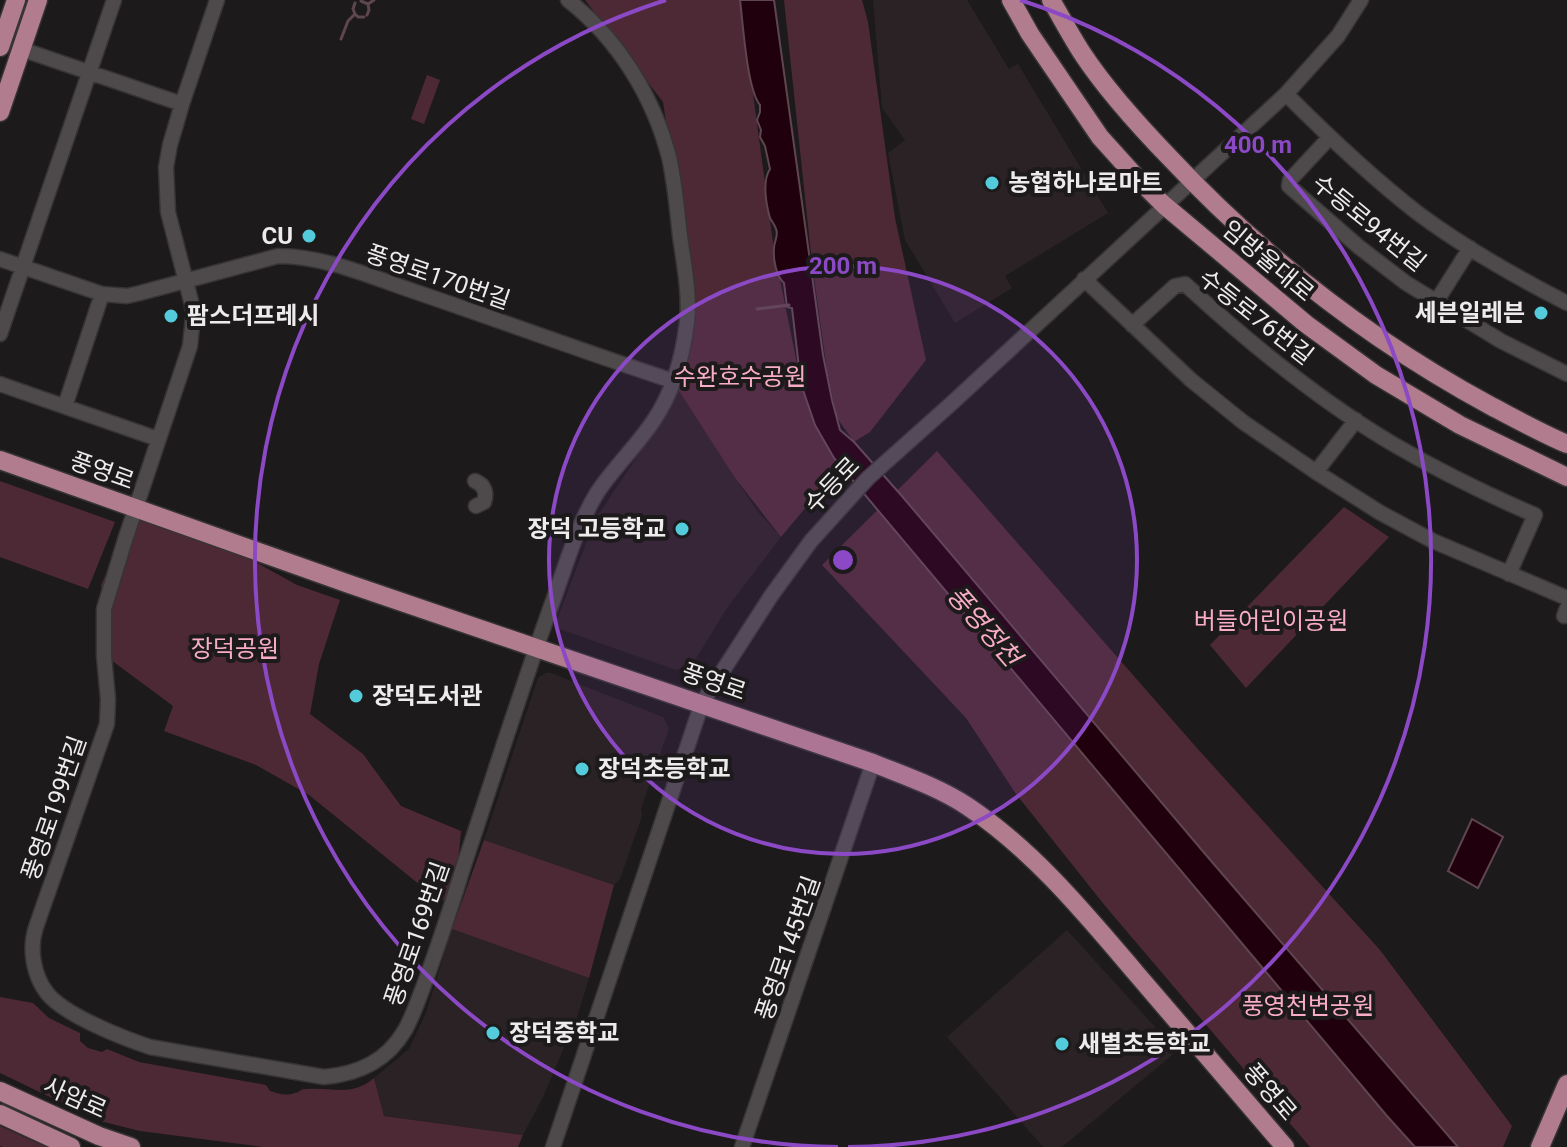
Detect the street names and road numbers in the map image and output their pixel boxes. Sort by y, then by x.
street label: 수등로94번길 [1307,169,1431,277]
street label: 임방울대로 [1217,215,1319,307]
street label: 풍영로170번길 [362,239,514,315]
street label: 수등로76번길 [1193,264,1319,370]
street label: 풍영로 [66,447,138,495]
street label: 수등로 [799,451,865,519]
street label: 풍영로 [678,658,750,706]
street label: 풍영로199번길 [16,732,92,884]
street label: 풍영로169번길 [379,858,455,1010]
street label: 풍영로145번길 [750,872,826,1024]
street label: 풍영로 [1238,1058,1302,1126]
street label: 사암로 [39,1072,111,1124]

